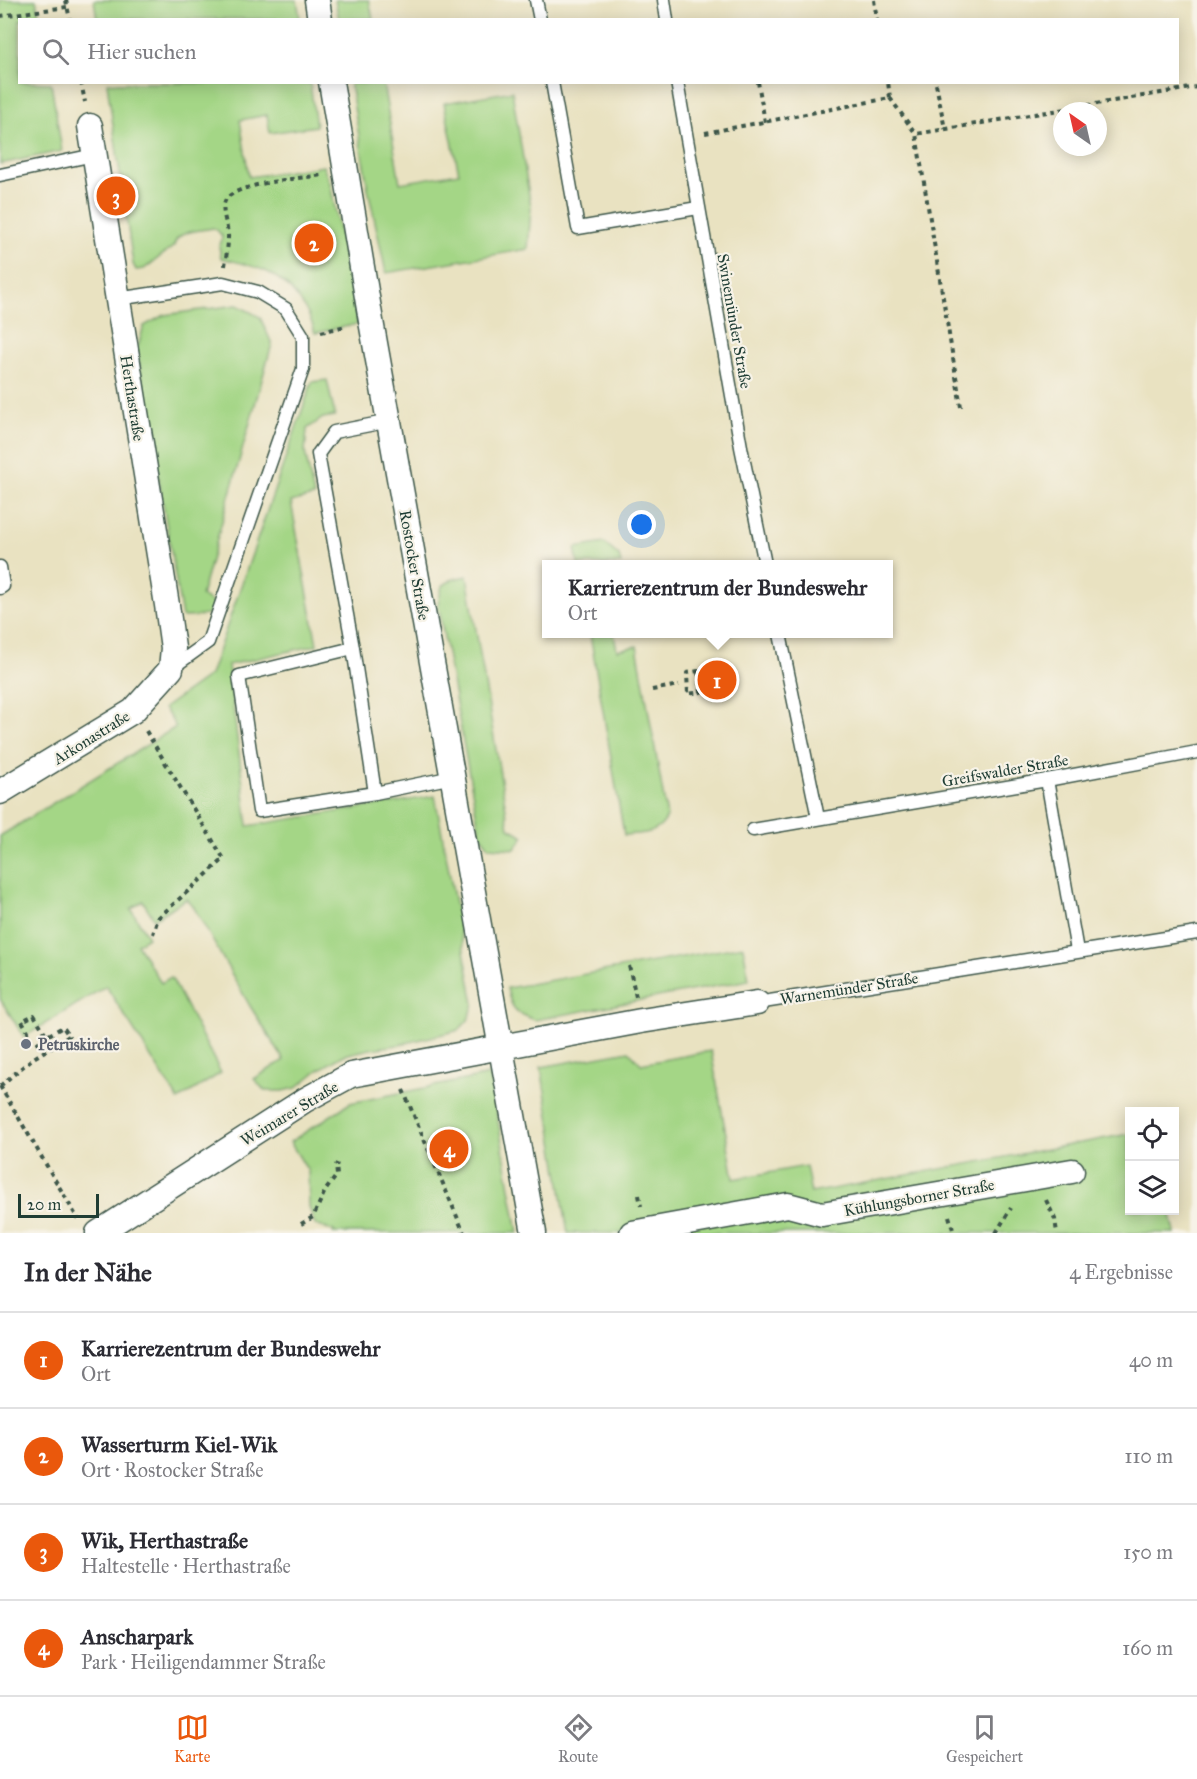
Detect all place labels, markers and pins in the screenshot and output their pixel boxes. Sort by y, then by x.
pin: 3 [96,174,136,218]
pin: 2 [294,220,334,266]
pin: 1 [698,658,736,702]
place label: Petruskirche [38,1035,120,1054]
marker: Petruskirche [19,1037,33,1051]
pin: 4 [430,1126,468,1172]

